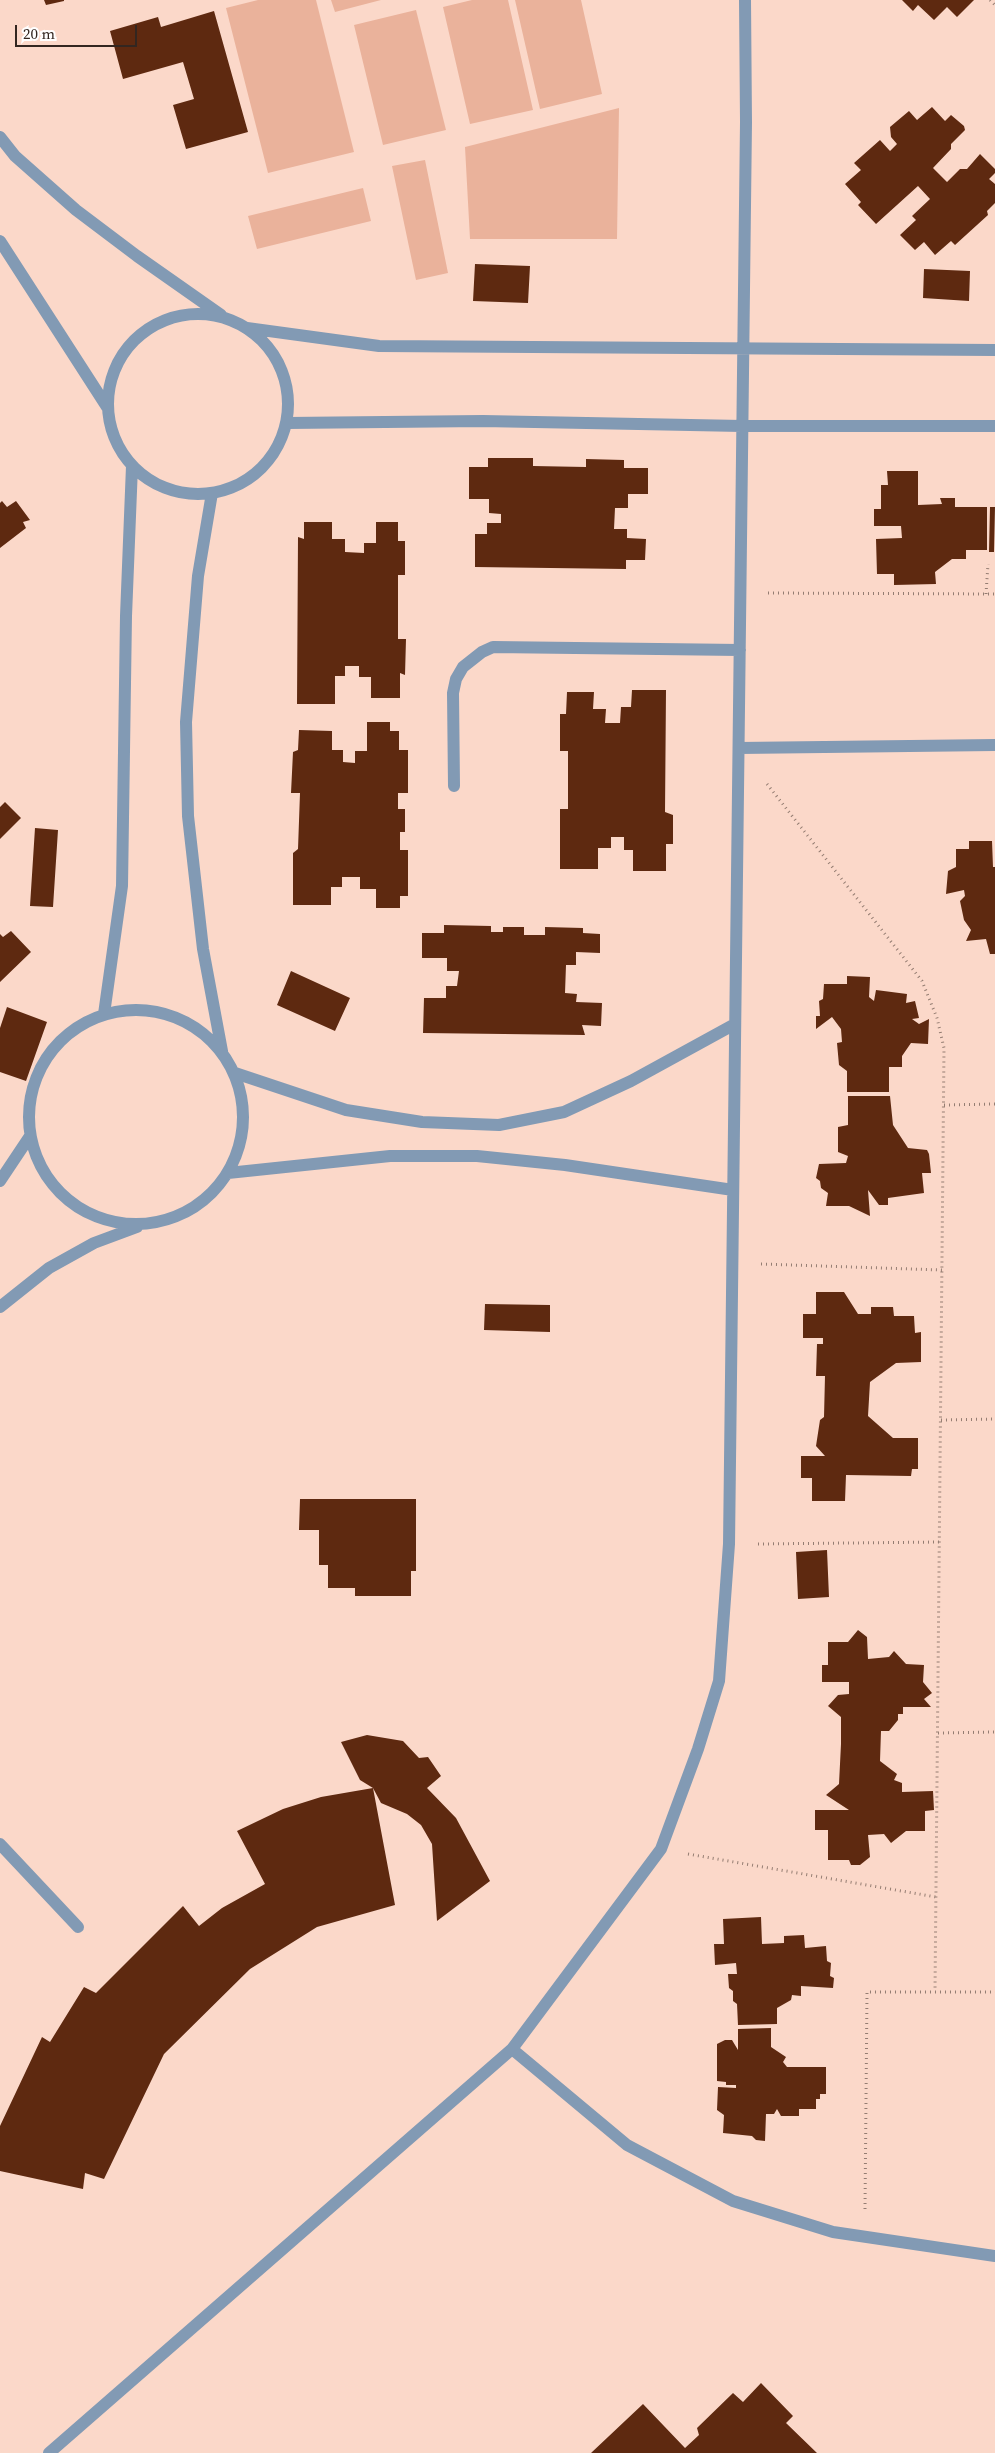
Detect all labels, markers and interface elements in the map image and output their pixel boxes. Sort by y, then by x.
scale bar [18,15,140,47]
text: 20 m [23,23,55,44]

